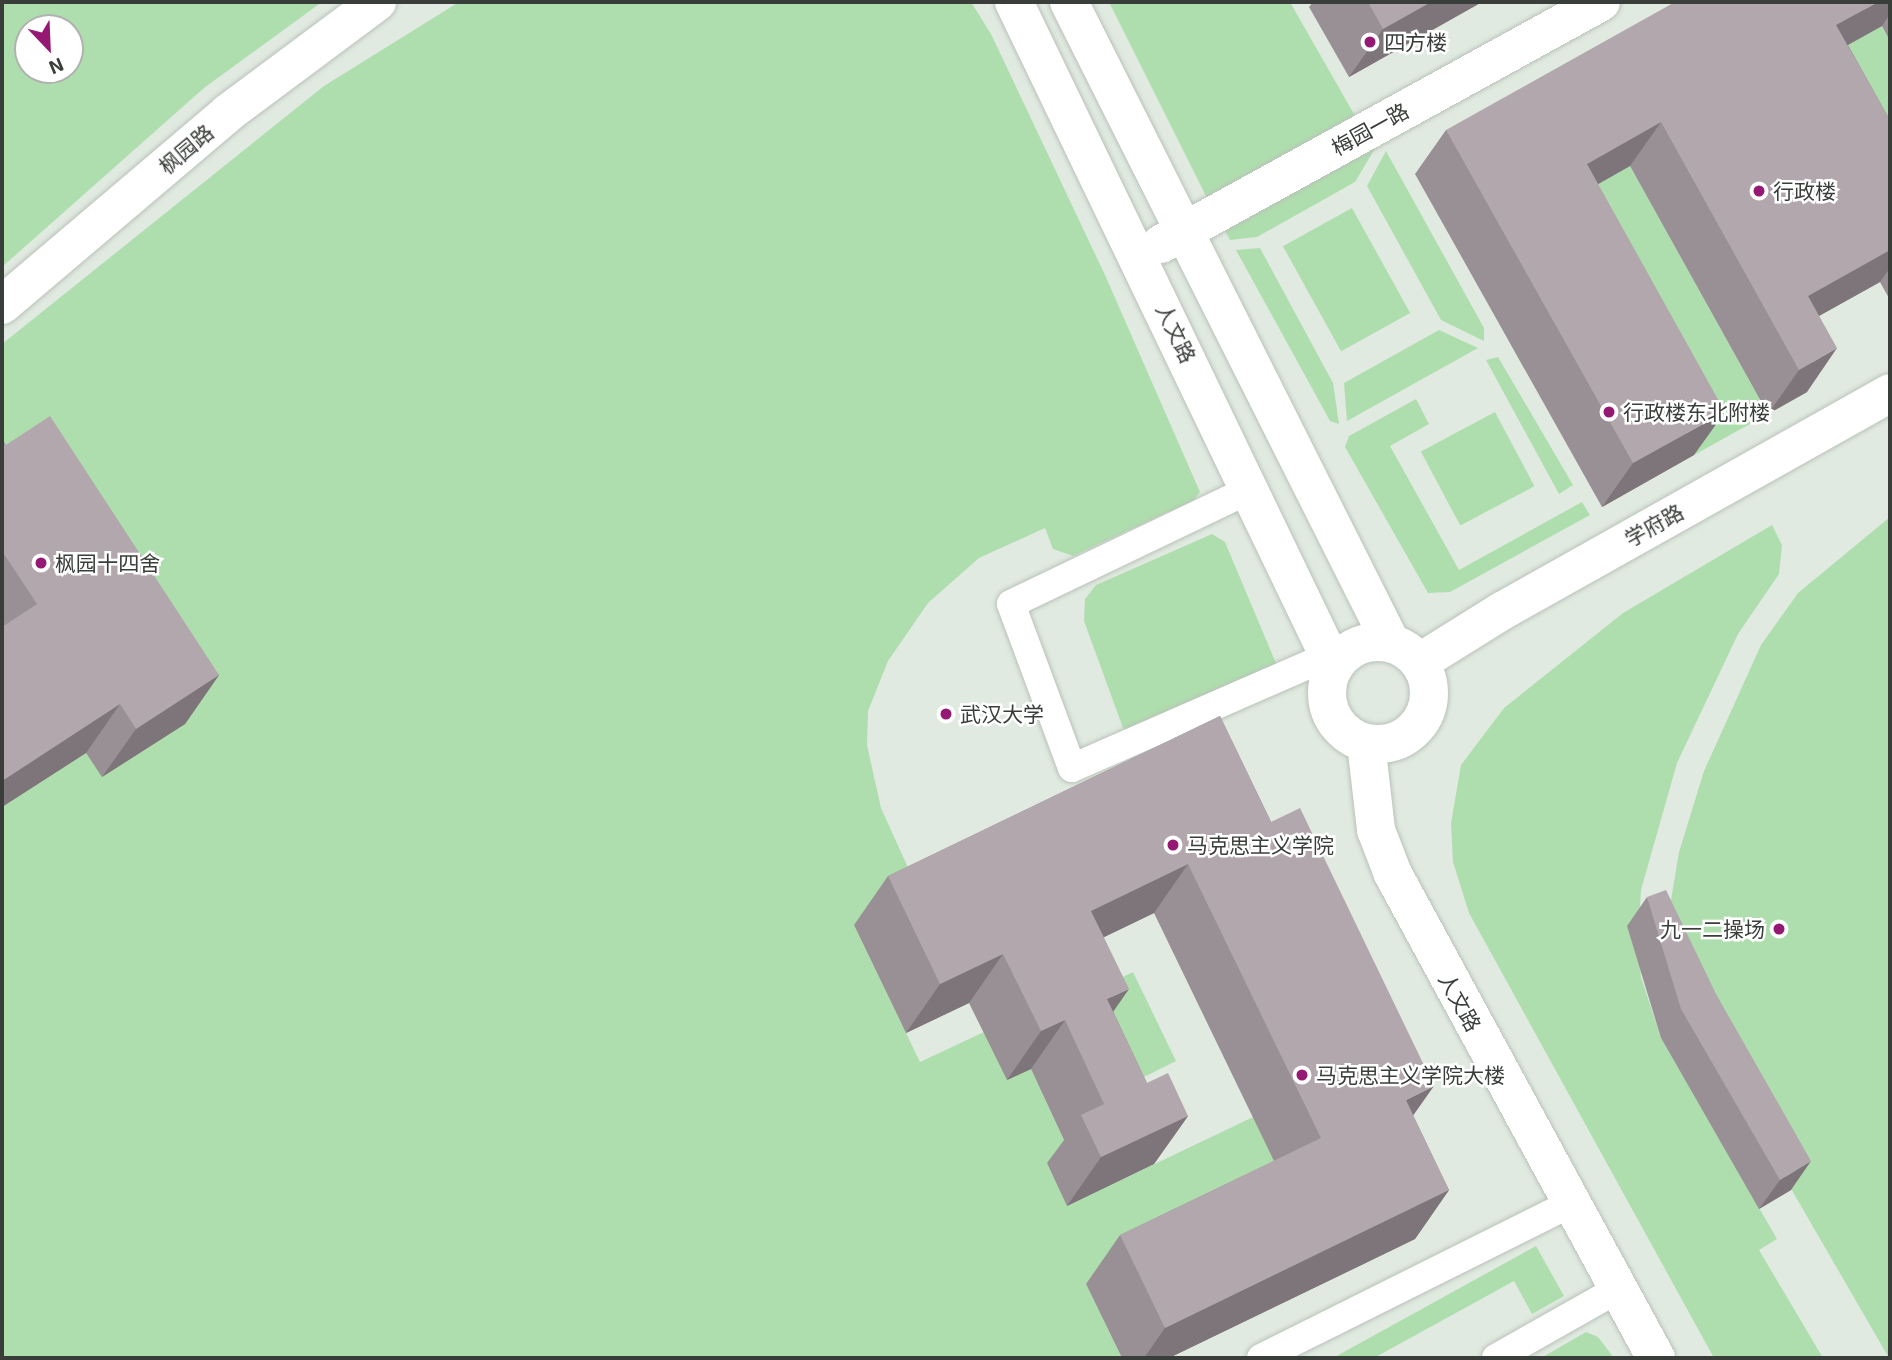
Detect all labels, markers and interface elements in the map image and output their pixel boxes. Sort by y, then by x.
north arrow [14,14,84,84]
place label: 四方楼 [1384,29,1447,55]
marker: 四方楼 [1362,34,1378,50]
text: N [46,54,67,80]
street label: 梅园一路 [1327,98,1413,160]
street label: 枫园路 [154,119,218,179]
place label: 行政楼 [1773,178,1836,204]
marker: 行政楼 [1751,183,1767,199]
street label: 人文路 [1151,299,1201,367]
place label: 行政楼东北附楼 [1623,399,1770,425]
marker: 行政楼东北附楼 [1601,404,1617,420]
street label: 学府路 [1620,499,1688,551]
place label: 枫园十四舍 [55,550,160,576]
marker: 枫园十四舍 [33,555,49,571]
place label: 武汉大学 [960,701,1044,727]
marker: 武汉大学 [938,706,954,722]
place label: 马克思主义学院 [1187,832,1334,858]
marker: 马克思主义学院 [1165,837,1181,853]
place label: 九一二操场 [1660,916,1765,942]
marker: 九一二操场 [1771,921,1787,937]
street label: 人文路 [1434,968,1486,1036]
place label: 马克思主义学院大楼 [1316,1062,1505,1088]
marker: 马克思主义学院大楼 [1294,1067,1310,1083]

